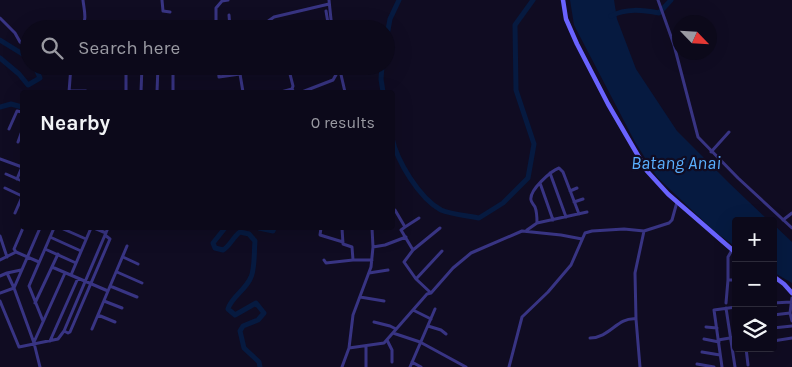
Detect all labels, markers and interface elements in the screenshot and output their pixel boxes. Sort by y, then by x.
north arrow [672,15,717,60]
search box [20,20,395,75]
icon: search [38,34,66,62]
text: Search here [78,37,180,59]
text: Nearby [40,111,110,135]
text: 0 results [311,113,375,132]
water label: Batang Anai [631,152,721,174]
map controls [732,217,777,352]
button: + [732,217,777,262]
button: − [732,262,777,307]
button: layers [732,307,777,352]

